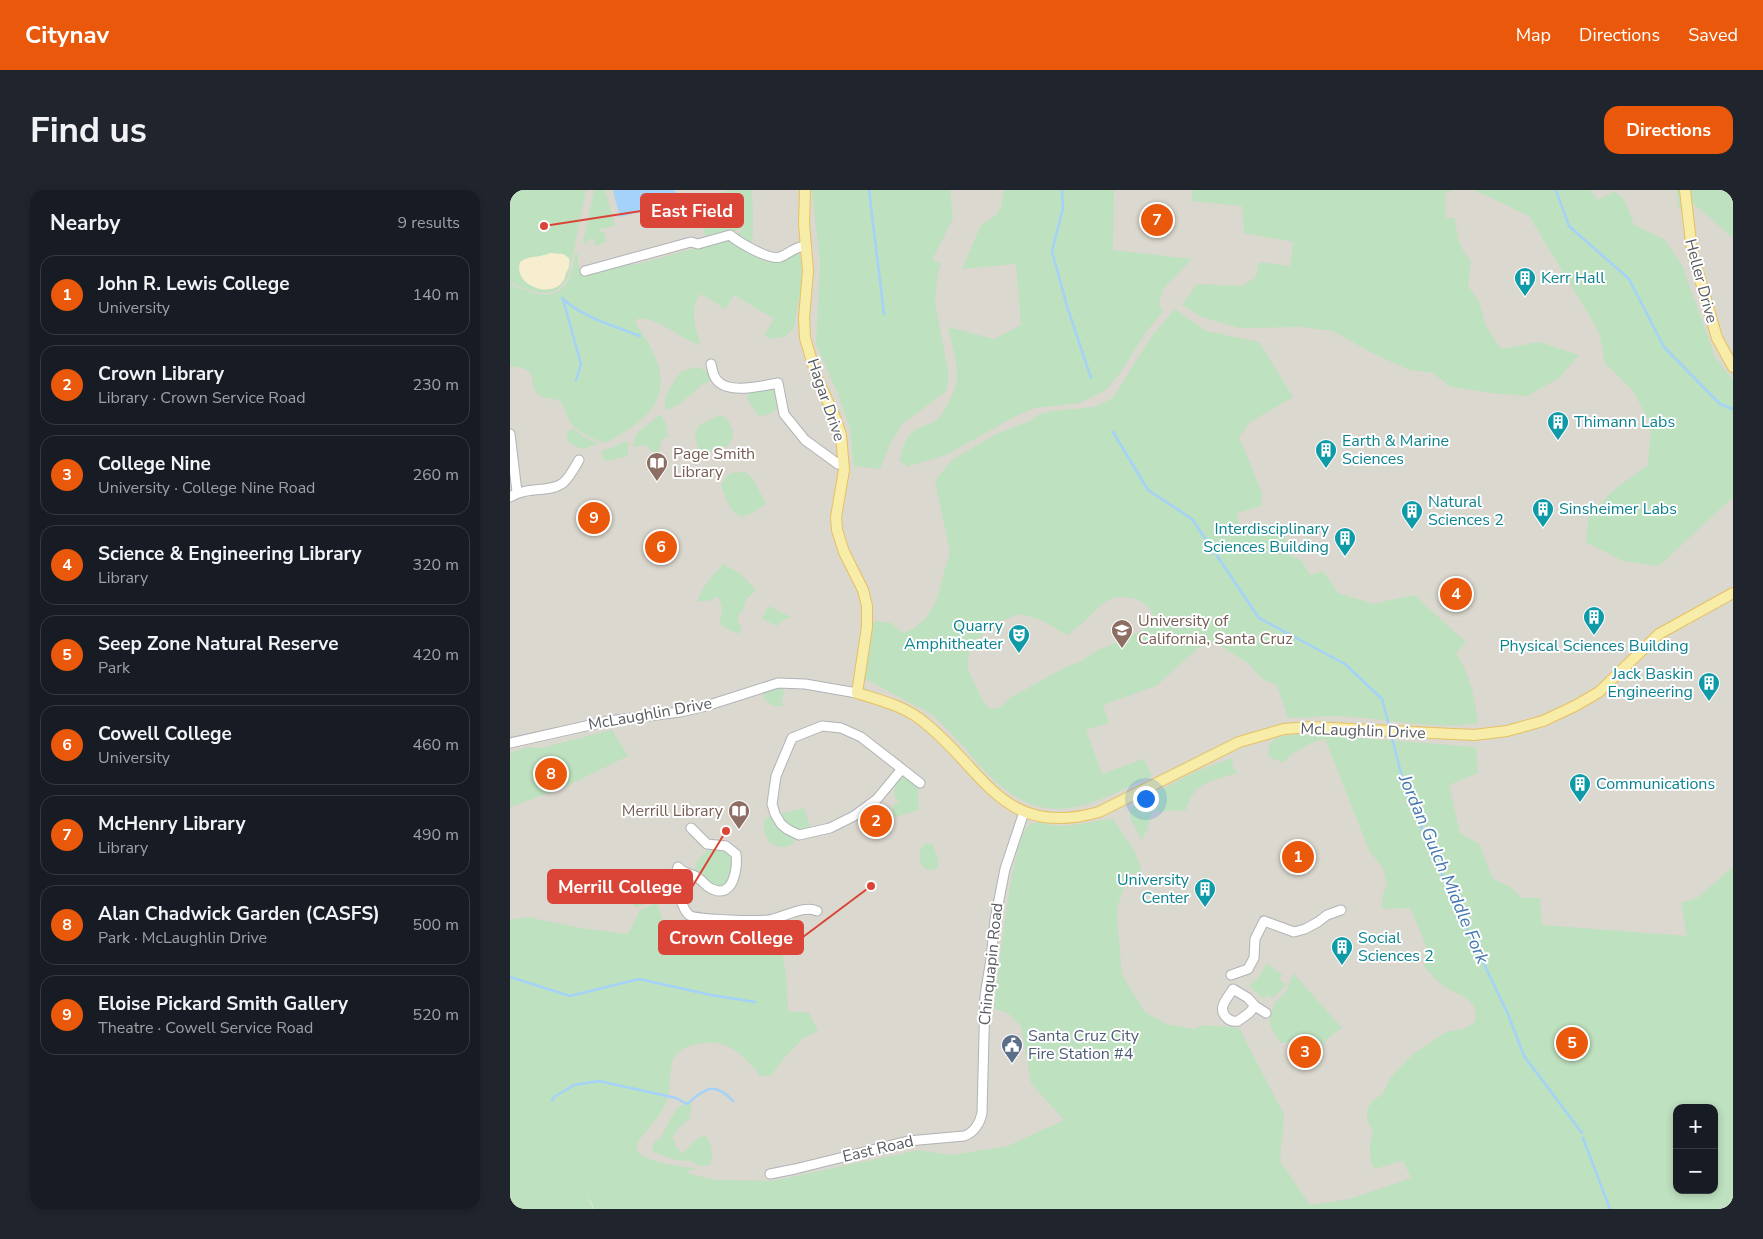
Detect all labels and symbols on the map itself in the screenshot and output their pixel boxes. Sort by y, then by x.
callout: East Field [641,194,743,227]
text: East Field [651,199,733,223]
pin: 7 [1141,201,1173,239]
street label: Heller Drive [1679,236,1723,326]
building icon: Kerr Hall [1513,266,1537,297]
place label: Kerr Hall [1541,267,1605,289]
street label: Hagar Drive [802,356,850,444]
building icon: Thimann Labs [1546,410,1570,441]
place label: Thimann Labs [1574,411,1675,433]
place label: Earth & Marine Sciences [1342,430,1449,470]
building icon: Earth & Marine Sciences [1314,438,1338,469]
place label: Page Smith Library [673,443,755,483]
library icon: Page Smith Library [645,451,669,482]
place label: Natural Sciences 2 [1428,491,1504,531]
building icon: Sinsheimer Labs [1531,497,1555,528]
place label: Sinsheimer Labs [1559,498,1677,520]
pin: 9 [578,499,610,537]
building icon: Natural Sciences 2 [1400,499,1424,530]
place label: Interdisciplinary Sciences Building [1203,518,1330,558]
building icon: Interdisciplinary Sciences Building [1333,526,1357,557]
pin: 6 [645,528,677,566]
pin: 4 [1440,575,1472,613]
building icon: Physical Sciences Building [1582,605,1606,636]
place label: University of California, Santa Cruz [1138,610,1293,650]
place label: Quarry Amphitheater [904,615,1004,655]
school or university icon: University of California, Santa Cruz [1110,618,1134,649]
theatre icon: Quarry Amphitheater [1007,623,1031,654]
place label: Physical Sciences Building [1499,635,1689,657]
place label: Jack Baskin Engineering [1607,663,1693,703]
building icon: Jack Baskin Engineering [1697,671,1721,702]
street label: McLaughlin Drive [586,692,714,736]
street label: McLaughlin Drive [1300,718,1426,744]
pin: 8 [535,755,567,793]
water label: Jordan Gulch Middle Fork [1393,770,1495,968]
building icon: Communications [1568,772,1592,803]
place label: Communications [1596,773,1715,795]
your location [1133,786,1159,812]
library icon: Merrill Library [727,799,751,830]
place label: Merrill Library [622,800,724,822]
pin: 2 [860,802,892,840]
pin: 1 [1282,838,1314,876]
place label: University Center [1117,869,1190,909]
callout: Merrill College [548,870,692,903]
text: Merrill College [558,875,682,899]
building icon: University Center [1193,877,1217,908]
street label: Chinquapin Road [974,902,1008,1026]
callout: Crown College [659,921,803,954]
text: Crown College [669,926,793,950]
place label: Social Sciences 2 [1358,927,1434,967]
building icon: Social Sciences 2 [1330,935,1354,966]
pin: 5 [1556,1024,1588,1062]
place label: Santa Cruz City Fire Station #4 [1028,1025,1140,1065]
public building icon: Santa Cruz City Fire Station #4 [1000,1033,1024,1064]
pin: 3 [1289,1033,1321,1071]
street label: East Road [840,1130,916,1168]

